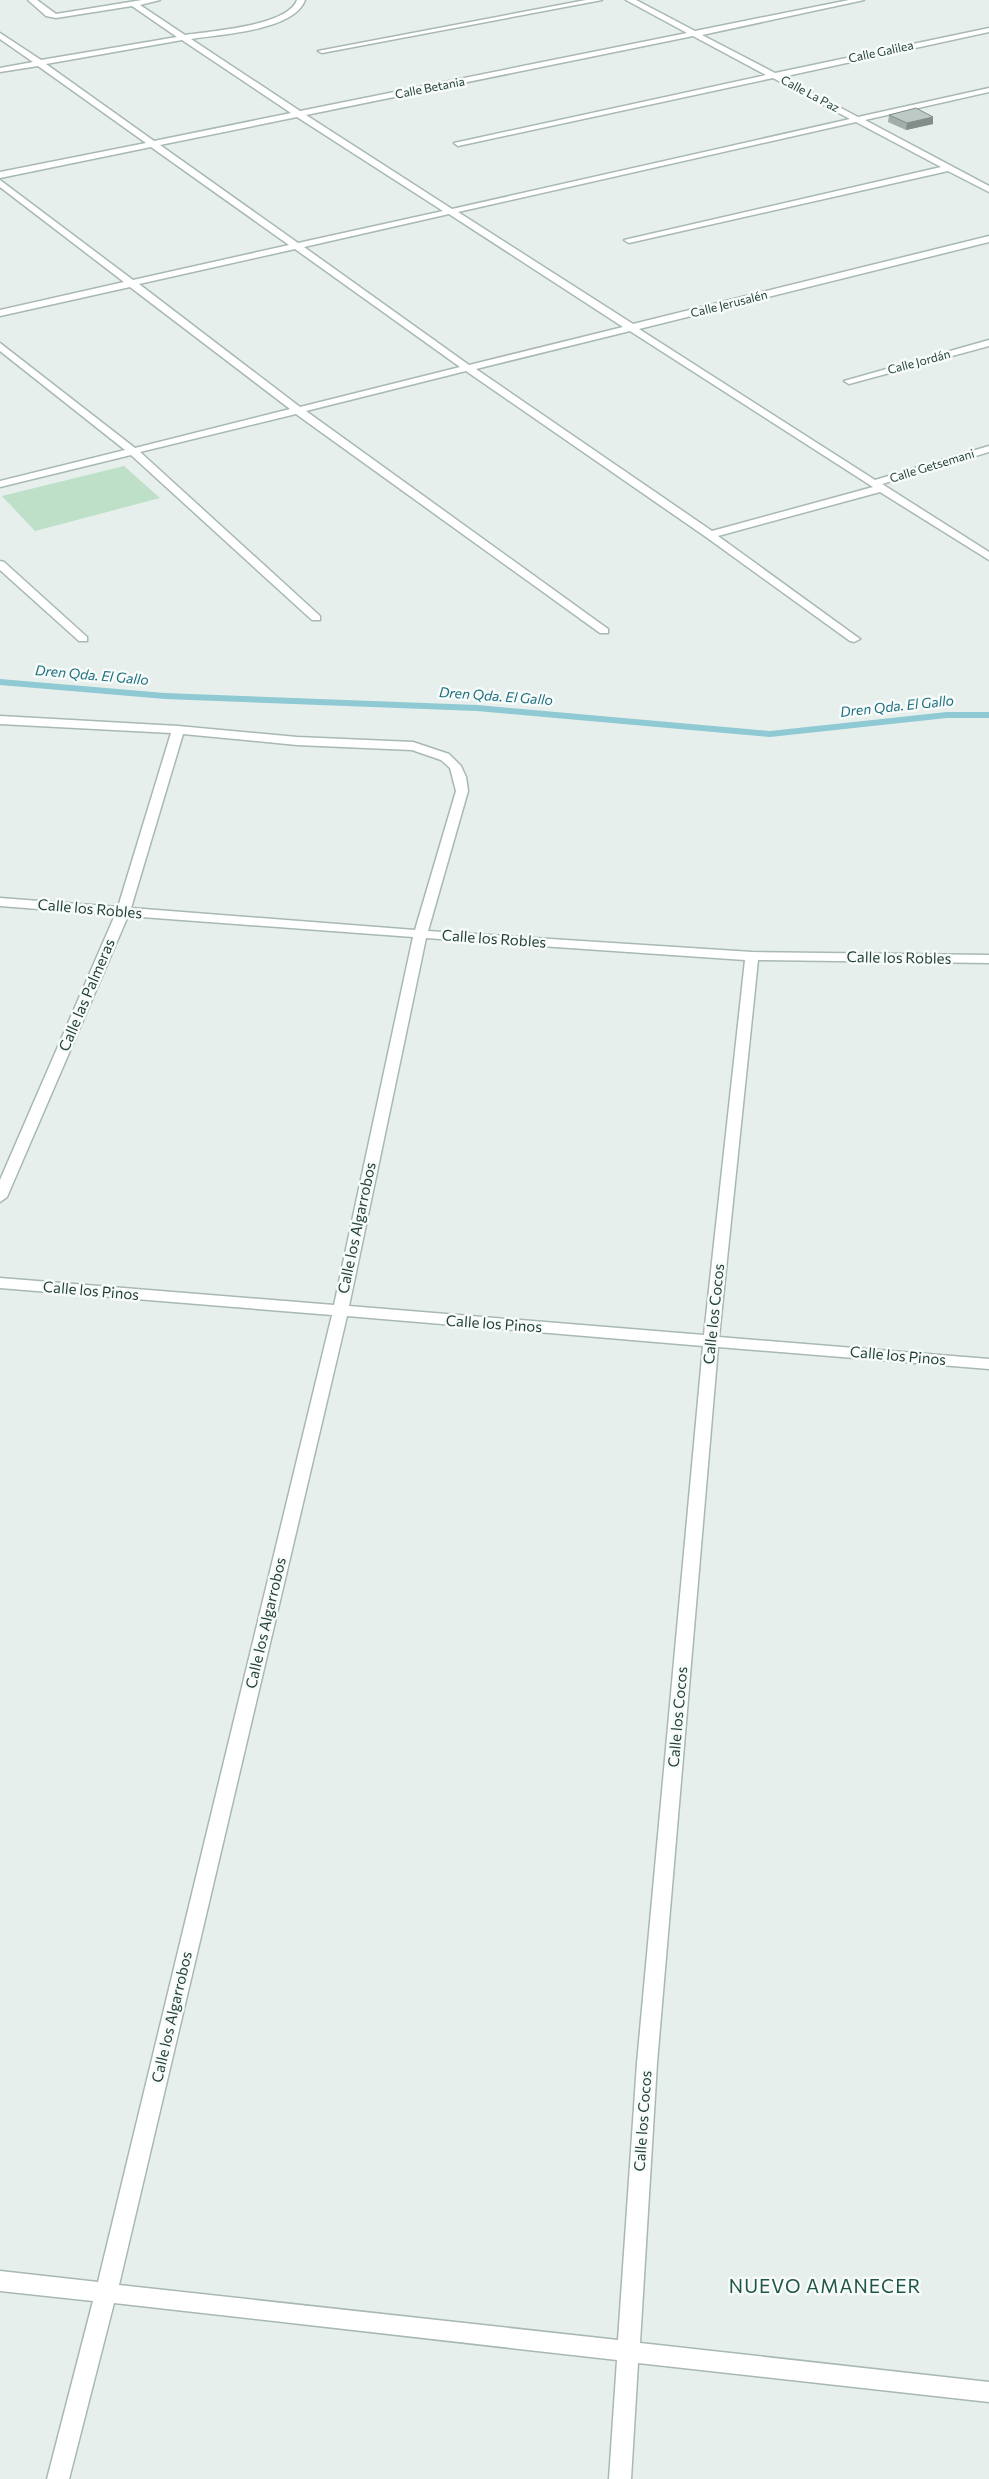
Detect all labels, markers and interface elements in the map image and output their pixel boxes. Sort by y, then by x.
street label: Calle Galilea [847,37,915,65]
street label: Calle La Paz [779,72,842,114]
street label: Calle Betania [394,73,466,101]
street label: Calle Jerusalén [689,287,769,320]
street label: Calle Jordán [886,346,952,377]
street label: Calle Getsemani [888,446,976,485]
water label: Dren Qda. El Gallo [34,661,150,688]
water label: Dren Qda. El Gallo [438,683,554,708]
water label: Dren Qda. El Gallo [839,691,955,720]
street label: Calle los Robles [37,894,143,922]
street label: Calle los Robles [441,925,547,951]
street label: Calle las Palmeras [54,935,118,1054]
street label: Calle los Robles [846,947,952,967]
street label: Calle los Algarrobos [333,1160,379,1295]
street label: Calle los Cocos [699,1262,727,1365]
street label: Calle los Pinos [42,1277,140,1303]
street label: Calle los Pinos [445,1311,543,1335]
street label: Calle los Pinos [849,1342,947,1368]
street label: Calle los Algarrobos [241,1555,289,1690]
street label: Calle los Cocos [664,1666,690,1768]
street label: Calle los Algarrobos [147,1949,195,2084]
street label: Calle los Cocos [629,2070,655,2172]
district label: NUEVO AMANECER [729,2274,921,2297]

